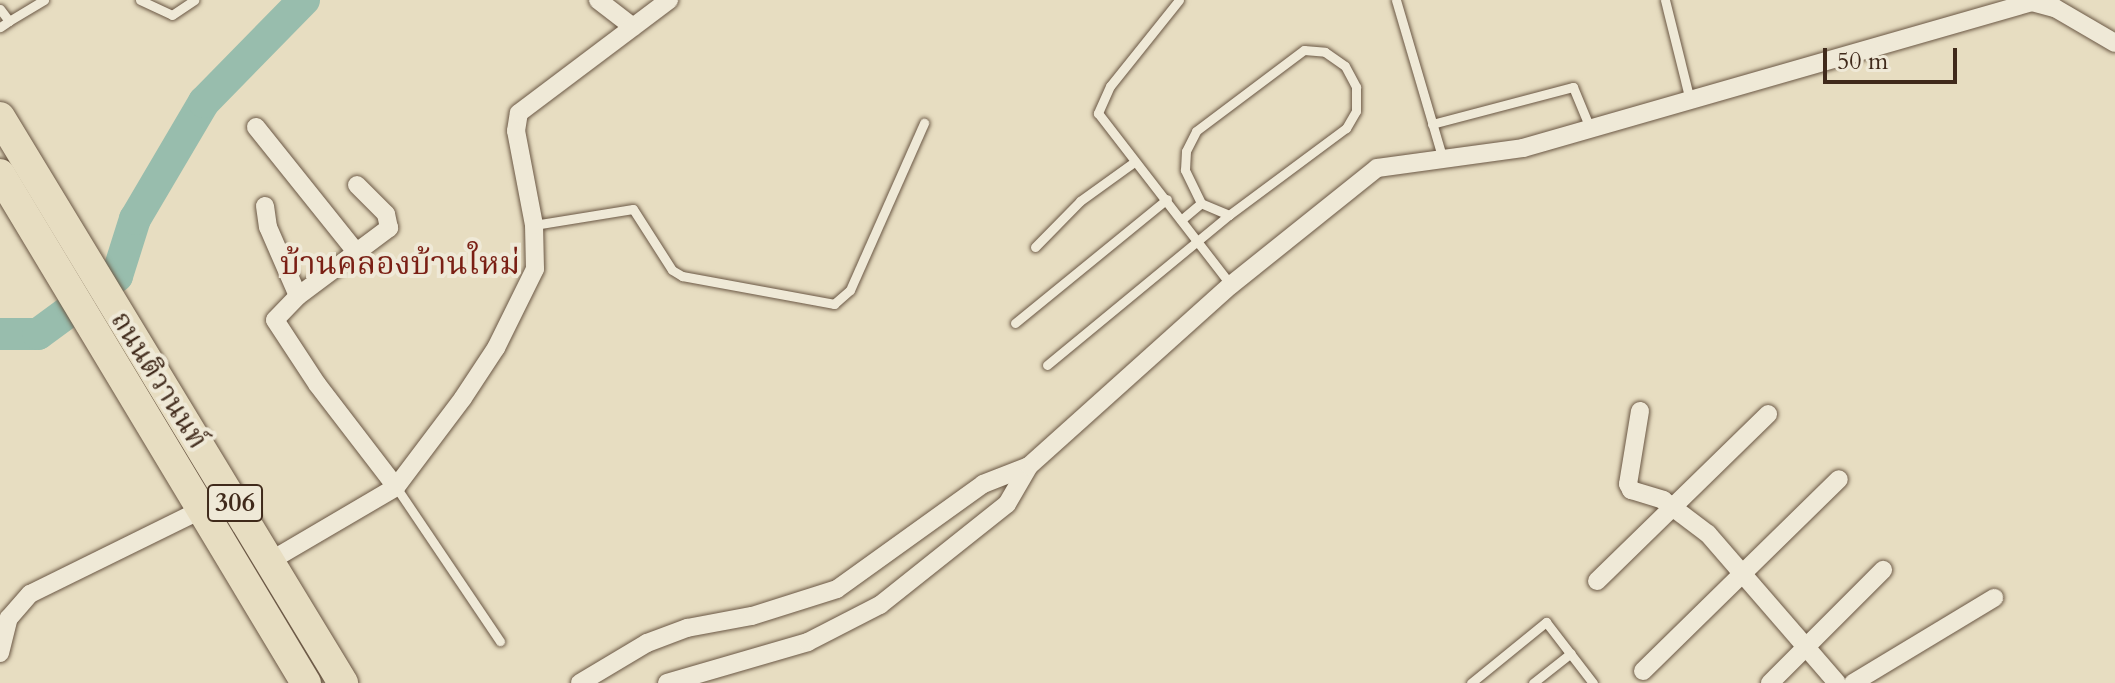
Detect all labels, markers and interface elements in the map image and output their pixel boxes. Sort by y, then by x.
scale bar [1827,32,1961,82]
text: 50 m [1837,45,1888,78]
district label: บ้านคลองบ้านใหม่ [280,245,520,283]
street label: ถนนติวานนท์ [104,305,214,455]
road number: 306 [207,481,263,525]

